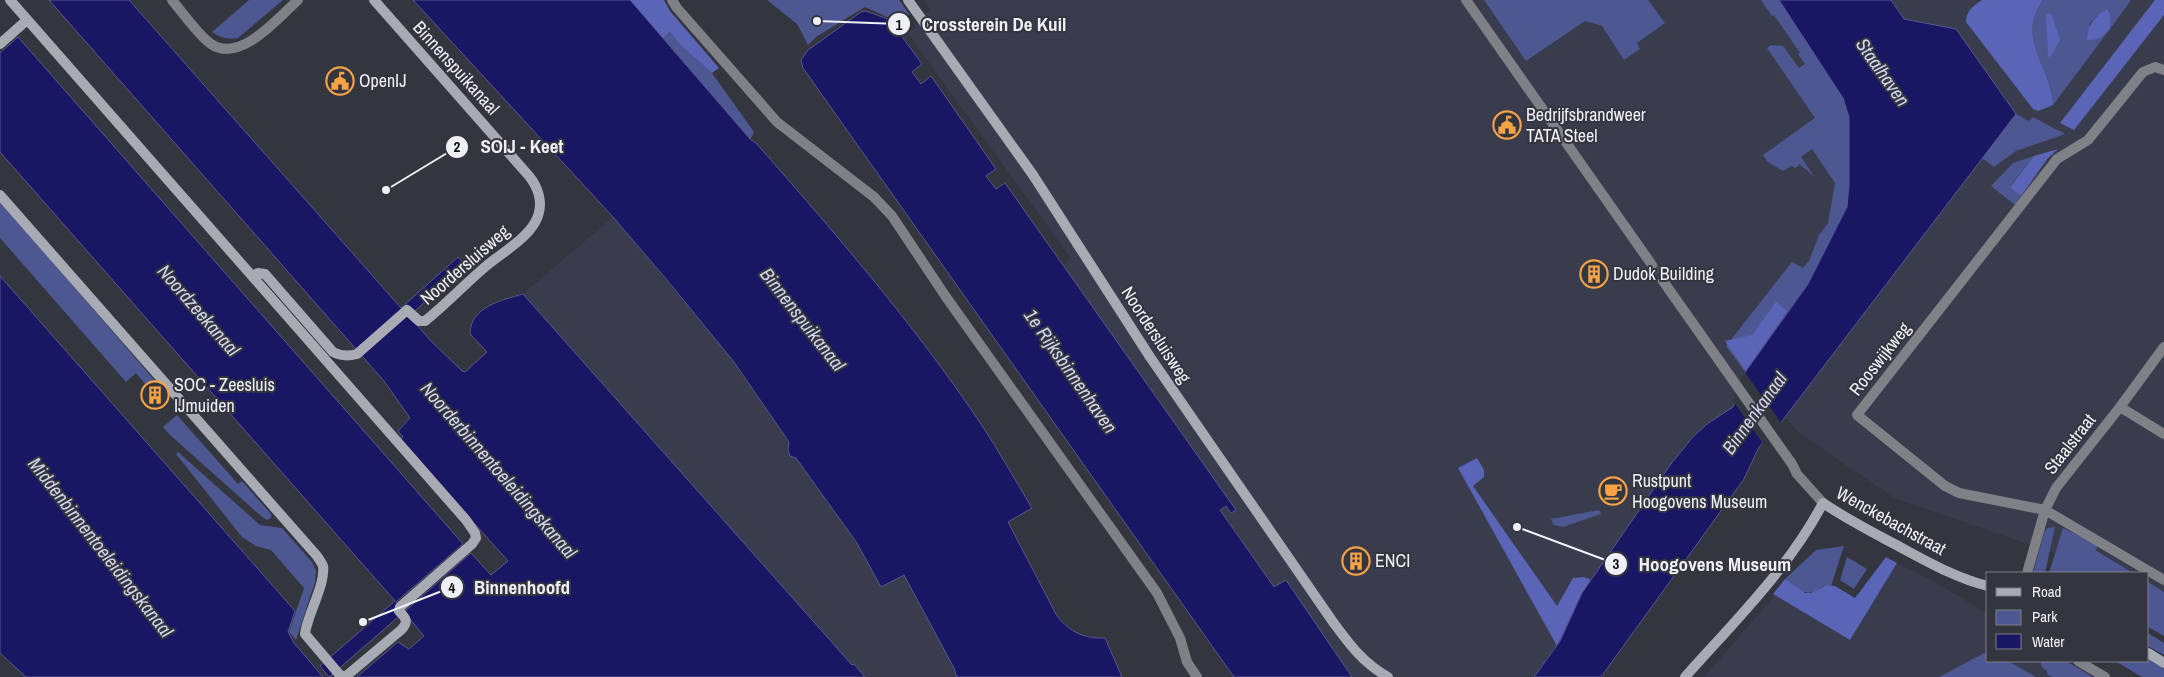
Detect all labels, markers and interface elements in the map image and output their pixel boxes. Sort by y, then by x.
callout: Crossterein De Kuil [887,7,1076,41]
text: Crossterein De Kuil [922,11,1066,37]
text: 1 [896,14,903,35]
street label: Binnenspuikanaal [408,15,505,120]
water label: Staalhaven [1850,33,1916,111]
public building icon: OpenIJ [325,66,355,96]
place label: OpenIJ [359,68,407,93]
place label: Bedrijfsbrandweer TATA Steel [1526,102,1646,148]
public building icon: Bedrijfsbrandweer TATA Steel [1492,110,1522,140]
callout: SOIJ - Keet [445,130,573,164]
text: SOIJ - Keet [480,133,564,159]
text: 2 [454,136,461,157]
street label: Noordersluisweg [415,218,515,310]
water label: Noordzeekanaal [152,259,246,362]
building icon: Dudok Building [1579,259,1609,289]
place label: Dudok Building [1613,261,1715,286]
water label: Binnenspuikanaal [754,262,852,377]
street label: Noordersluisweg [1116,281,1197,389]
water label: 1e Rijksbinnenhaven [1018,304,1124,438]
street label: Rooswijkweg [1843,316,1917,401]
water label: Binnenkanaal [1715,366,1793,459]
place label: SOC - Zeesluis IJmuiden [174,372,275,418]
water label: Noorderbinnentoeleidingskanaal [415,376,583,564]
building icon: SOC - Zeesluis IJmuiden [140,380,170,410]
street label: Staalstraat [2038,408,2101,479]
water label: Middenbinnentoeleidingskanaal [22,452,180,643]
place label: Rustpunt Hoogovens Museum [1632,468,1767,514]
cafe icon: Rustpunt Hoogovens Museum [1598,476,1628,506]
street label: Wenckebachstraat [1832,480,1951,561]
building icon: ENCI [1341,546,1371,576]
callout: Hoogovens Museum [1603,547,1801,581]
place label: ENCI [1375,548,1410,573]
text: Hoogovens Museum [1639,551,1791,577]
text: 3 [1613,553,1620,574]
callout: Binnenhoofd [439,570,580,604]
legend [1986,572,2149,662]
text: Binnenhoofd [474,574,570,600]
text: 4 [449,577,456,598]
text: Road [2032,581,2061,602]
text: Park [2032,606,2058,627]
text: Water [2032,631,2064,652]

